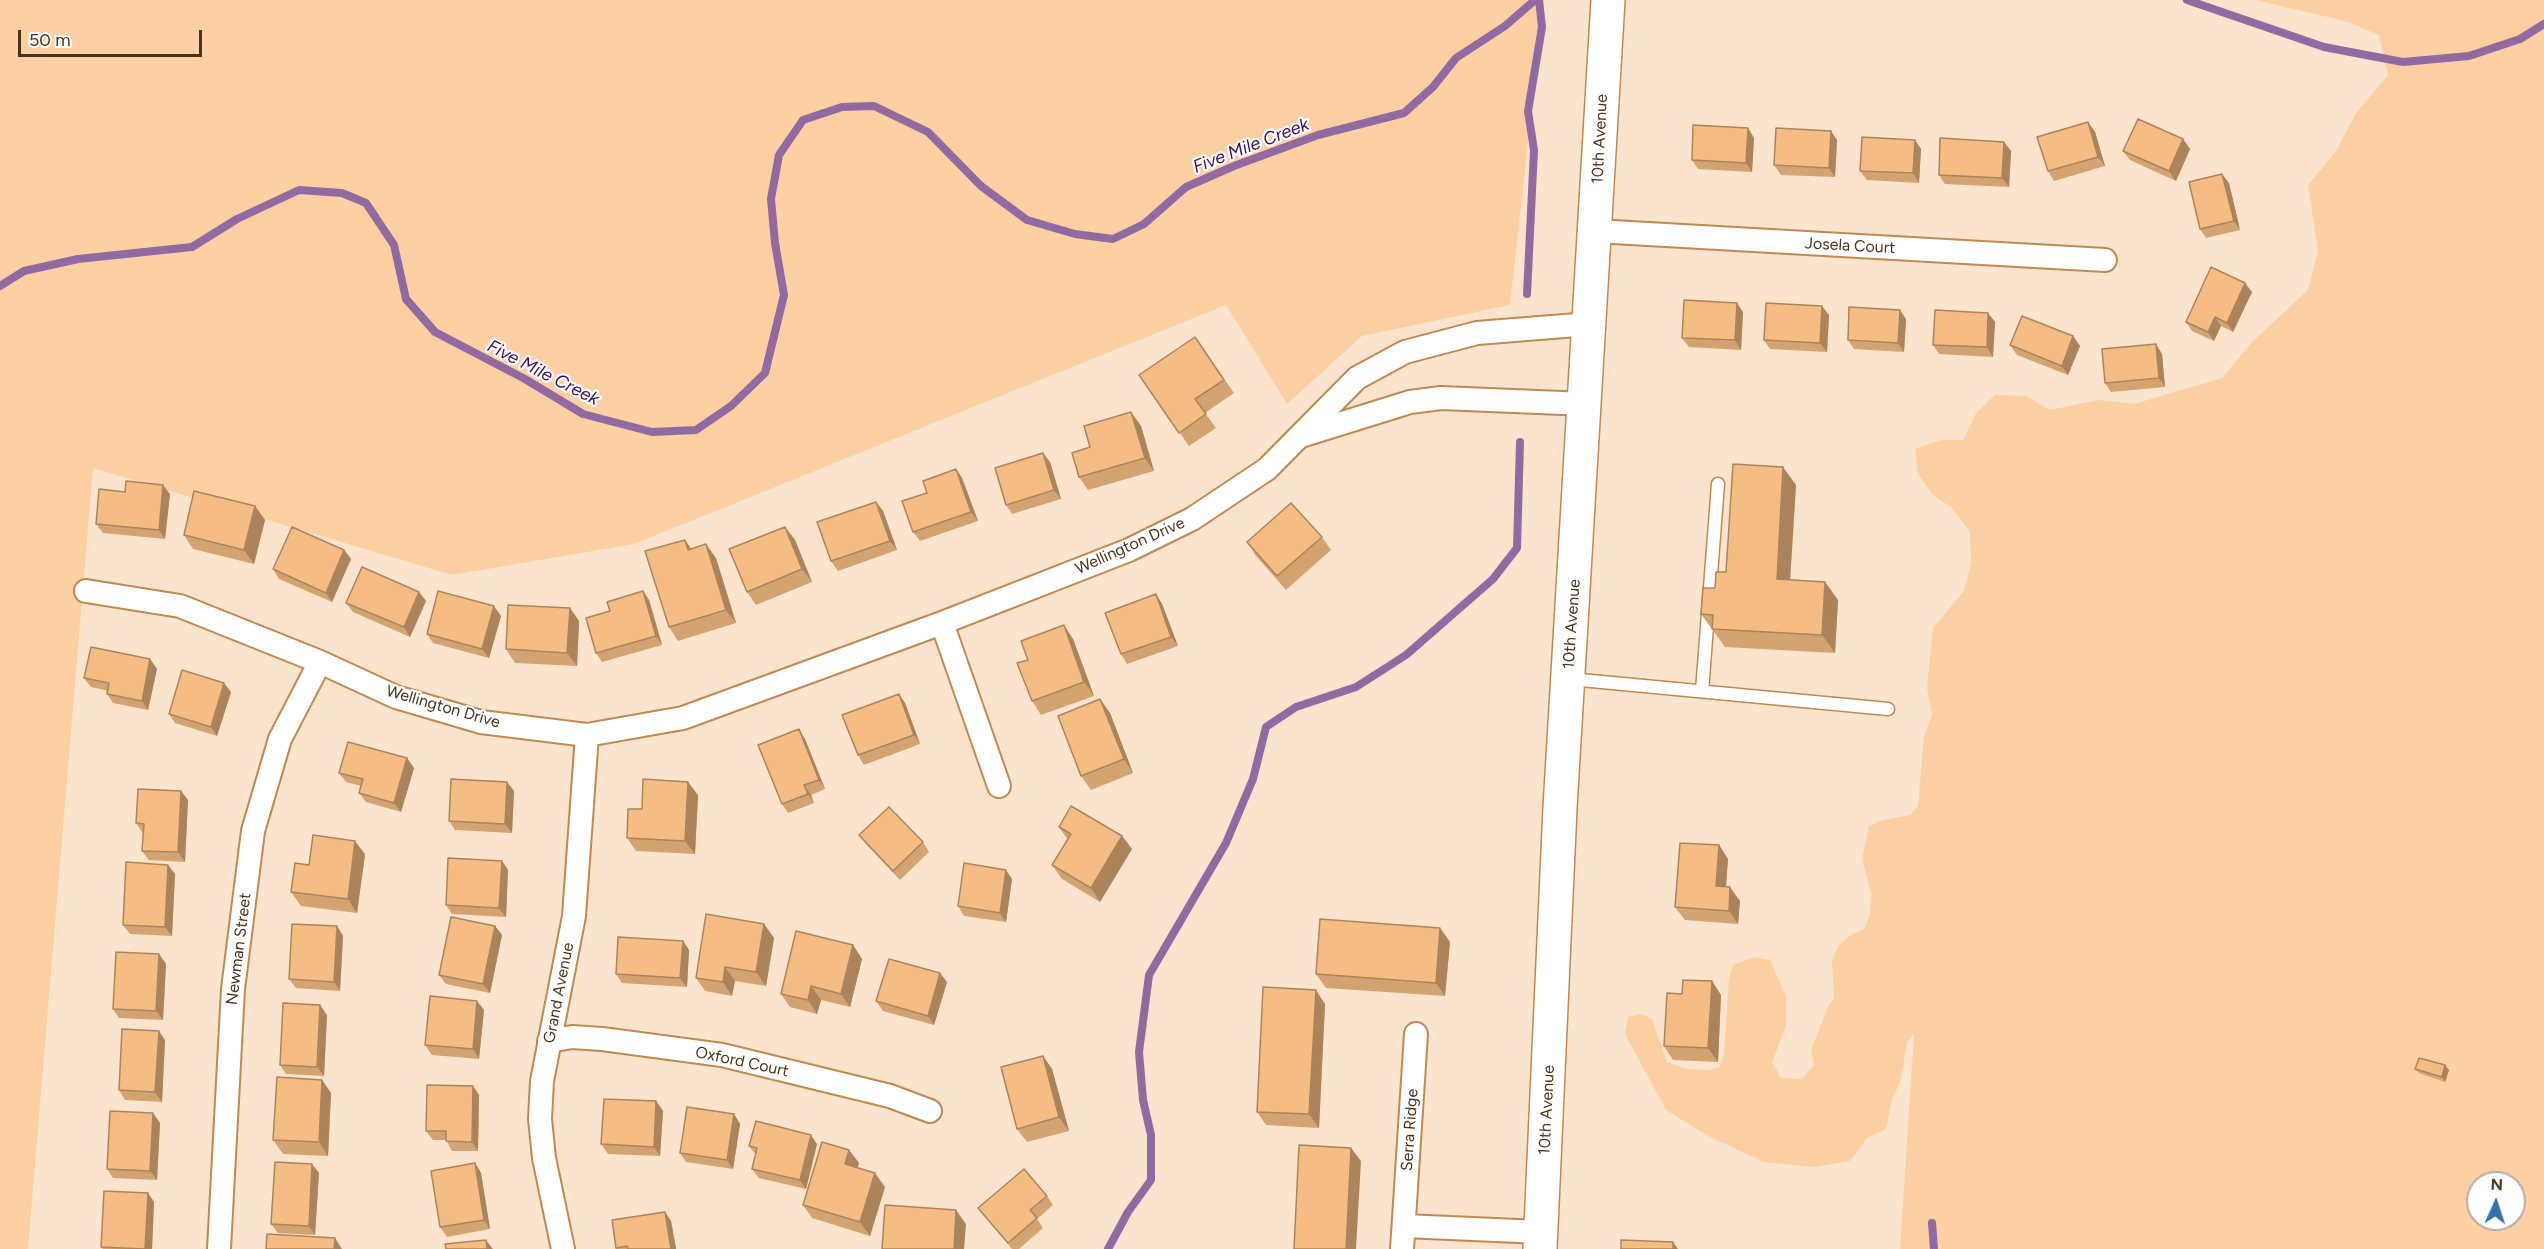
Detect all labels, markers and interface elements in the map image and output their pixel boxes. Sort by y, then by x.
scale bar [21,18,206,56]
text: 50 m [29,29,71,51]
street label: 10th Avenue [1588,94,1612,184]
water label: Five Mile Creek [1190,114,1312,178]
street label: Josela Court [1804,234,1896,258]
water label: Five Mile Creek [483,336,603,410]
street label: Wellington Drive [1072,513,1188,579]
street label: 10th Avenue [1559,578,1585,670]
street label: Wellington Drive [384,682,502,732]
street label: Newman Street [223,892,255,1006]
street label: Grand Avenue [540,941,578,1045]
street label: Oxford Court [694,1043,790,1081]
street label: 10th Avenue [1535,1065,1559,1155]
street label: Serra Ridge [1398,1088,1422,1172]
north arrow [2466,1171,2526,1231]
text: N [2490,1175,2504,1194]

